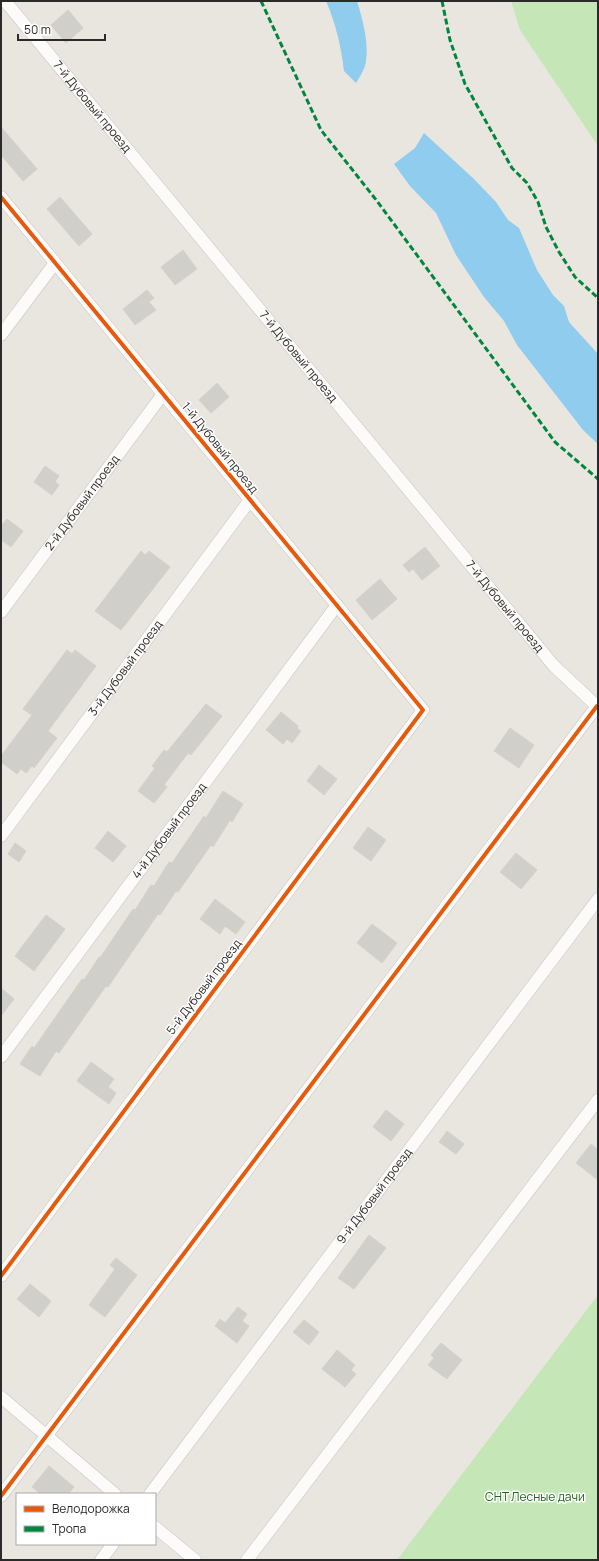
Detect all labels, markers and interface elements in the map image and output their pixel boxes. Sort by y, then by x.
scale bar [18,16,105,42]
text: 50 m [24,21,51,38]
street label: 7-й Дубовый проезд [50,57,136,156]
street label: 7-й Дубовый проезд [256,307,342,406]
street label: 1-й Дубовый проезд [178,398,263,497]
street label: 2-й Дубовый проезд [41,451,123,554]
street label: 7-й Дубовый проезд [462,557,548,656]
street label: 3-й Дубовый проезд [84,617,166,719]
street label: 4-й Дубовый проезд [128,779,210,882]
street label: 5-й Дубовый проезд [162,936,245,1038]
street label: 9-й Дубовый проезд [332,1144,416,1247]
park label: СНТ Лесные дачи [485,1488,585,1505]
legend [16,1493,156,1545]
text: Велодорожка [52,1500,130,1517]
text: Тропа [52,1520,86,1537]

